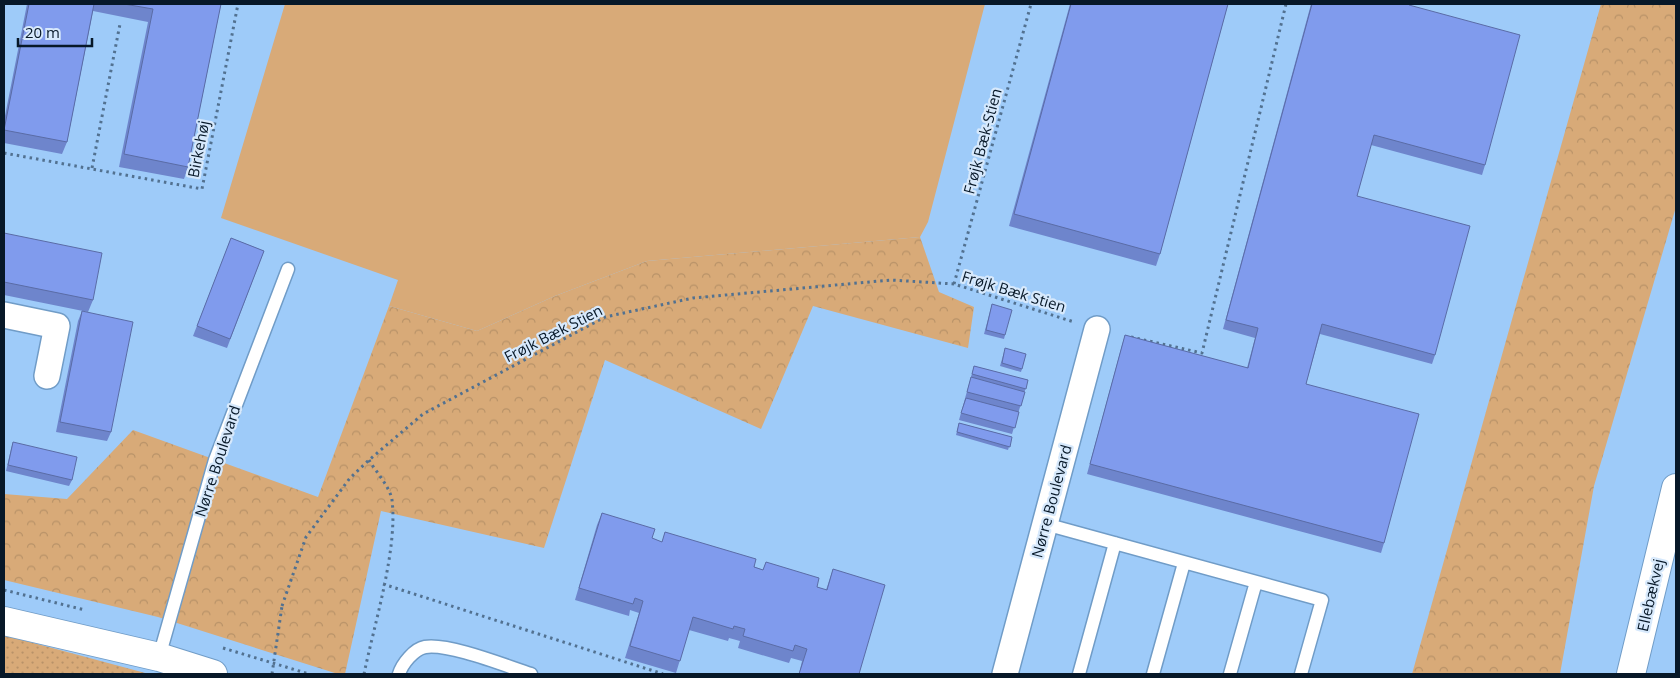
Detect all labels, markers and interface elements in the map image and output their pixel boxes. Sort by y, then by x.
scale bar [18,15,91,47]
text: 20 m [25,22,60,42]
street label: Frøjk Bæk-Stien [958,86,1006,196]
street label: Birkehøj [183,119,213,179]
street label: Frøjk Bæk Stien [960,266,1068,316]
street label: Frøjk Bæk Stien [500,300,606,366]
street label: Nørre Boulevard [190,403,244,519]
street label: Nørre Boulevard [1026,442,1076,560]
street label: Ellebækvej [1632,557,1668,633]

